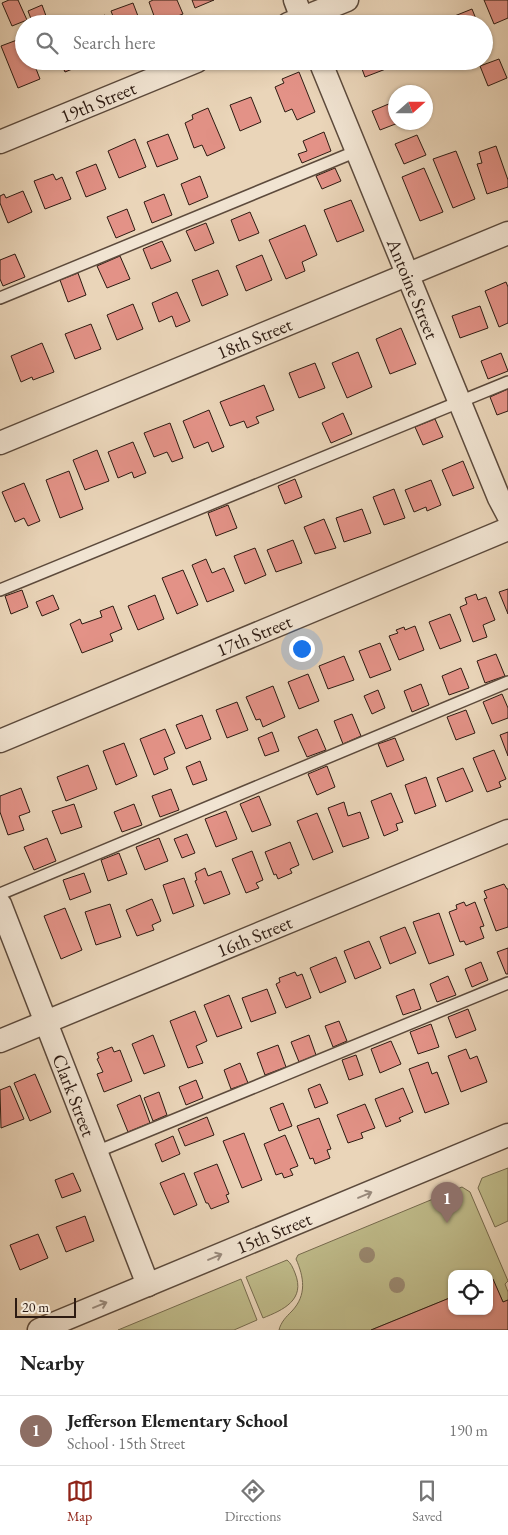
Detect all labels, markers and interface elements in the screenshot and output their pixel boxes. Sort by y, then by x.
search box [15,15,493,70]
icon: search [33,29,61,57]
text: Search here [73,30,155,55]
street label: 19th Street [57,75,140,129]
north arrow [388,85,433,130]
street label: Antoine Street [381,234,445,343]
street label: 18th Street [213,312,296,365]
street label: 17th Street [212,609,296,662]
your location [289,636,315,662]
street label: 16th Street [213,910,296,963]
street label: Clark Street [46,1050,101,1140]
pin: 1 [431,1182,463,1223]
one-way arrow [357,1189,372,1198]
street label: 15th Street [232,1206,315,1260]
one-way arrow [207,1252,222,1261]
map controls [448,1270,493,1315]
button: locate [448,1270,493,1315]
scale bar [15,1295,76,1318]
text: 20 m [22,1298,49,1316]
one-way arrow [92,1299,107,1309]
text: Nearby [20,1349,84,1376]
text: Jefferson Elementary School [67,1408,288,1433]
text: 1 [32,1420,40,1441]
text: 190 m [449,1420,488,1441]
text: School · 15th Street [67,1433,185,1454]
tab: Map [66,1477,94,1525]
tab: Directions [225,1477,281,1525]
tab: Saved [412,1477,442,1525]

